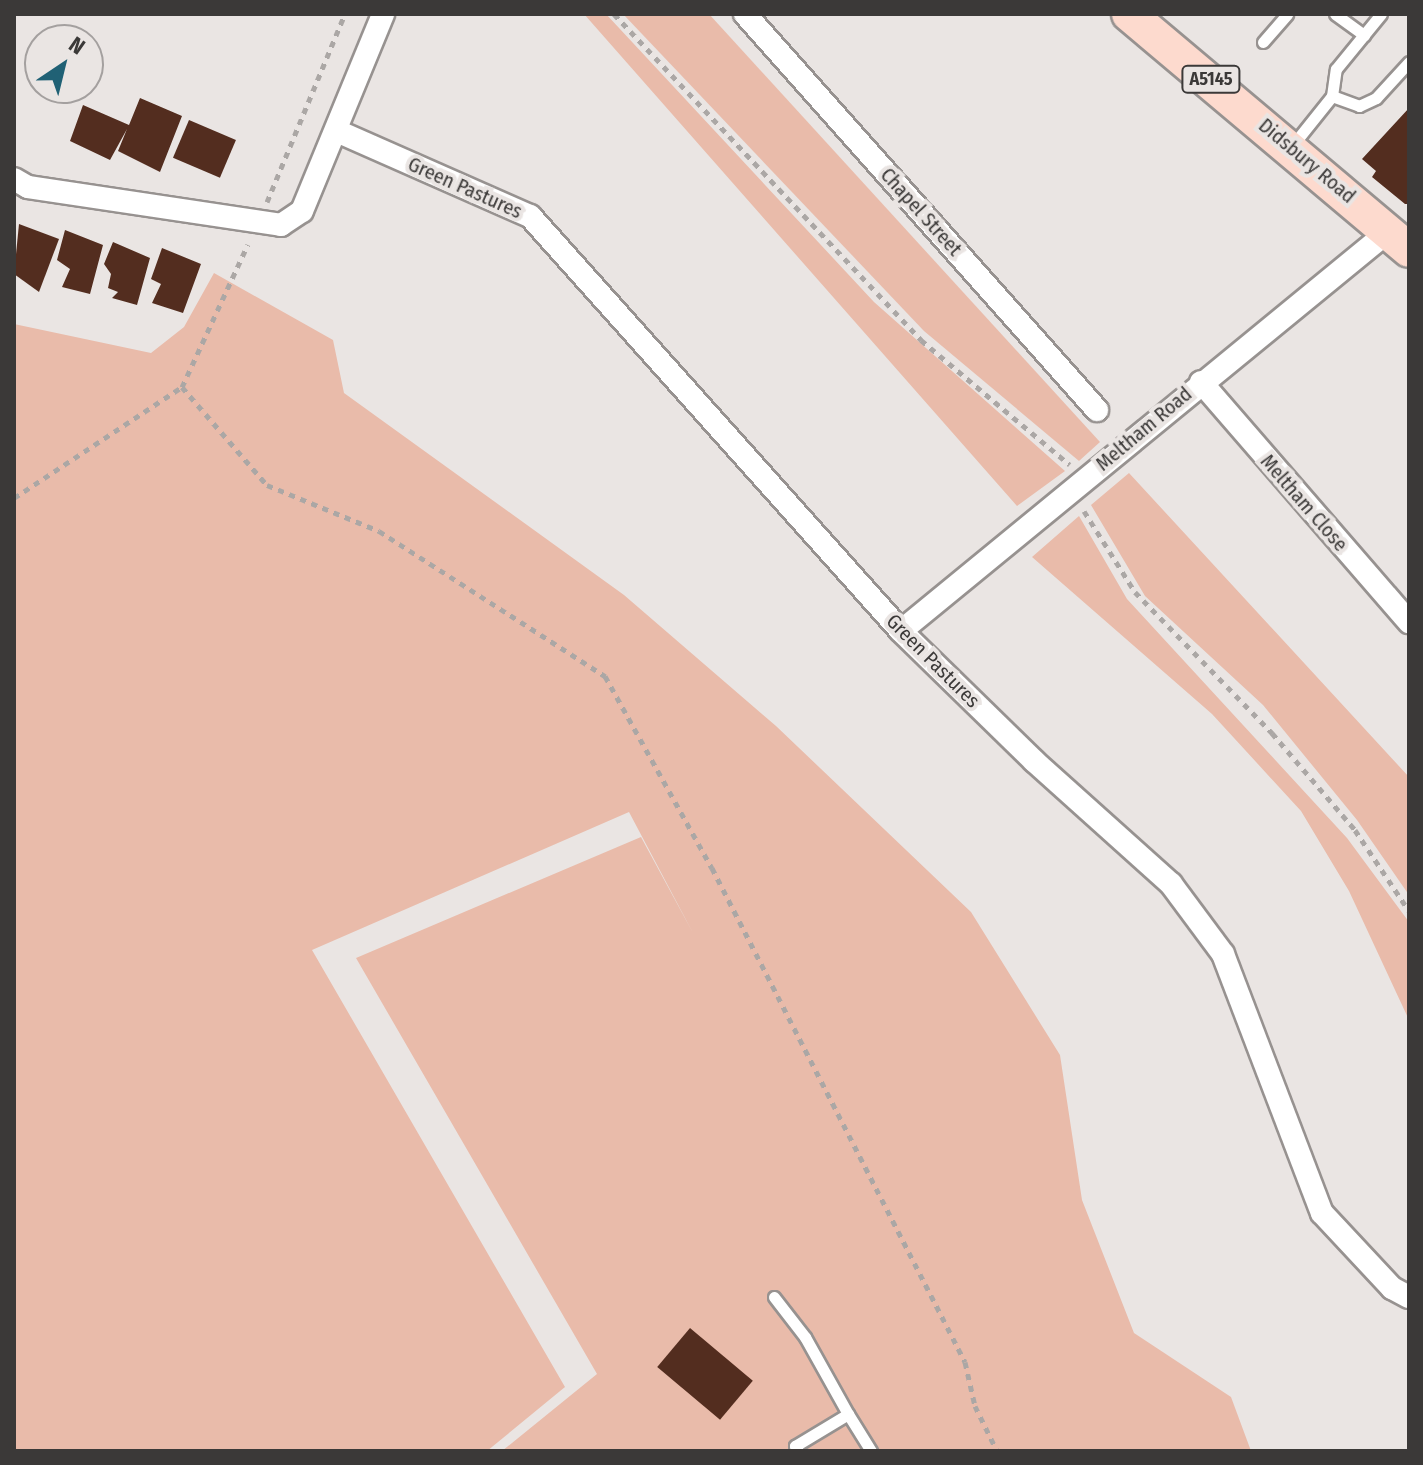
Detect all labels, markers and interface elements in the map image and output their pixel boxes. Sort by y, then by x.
north arrow [24,24,104,104]
text: N [64,31,90,60]
road number: A5145 [1181,65,1241,93]
street label: Didsbury Road [1254,114,1360,208]
street label: Green Pastures [404,152,526,224]
street label: Chapel Street [875,163,967,261]
street label: Meltham Road [1091,382,1197,476]
street label: Meltham Close [1255,450,1353,556]
street label: Green Pastures [881,609,985,713]

